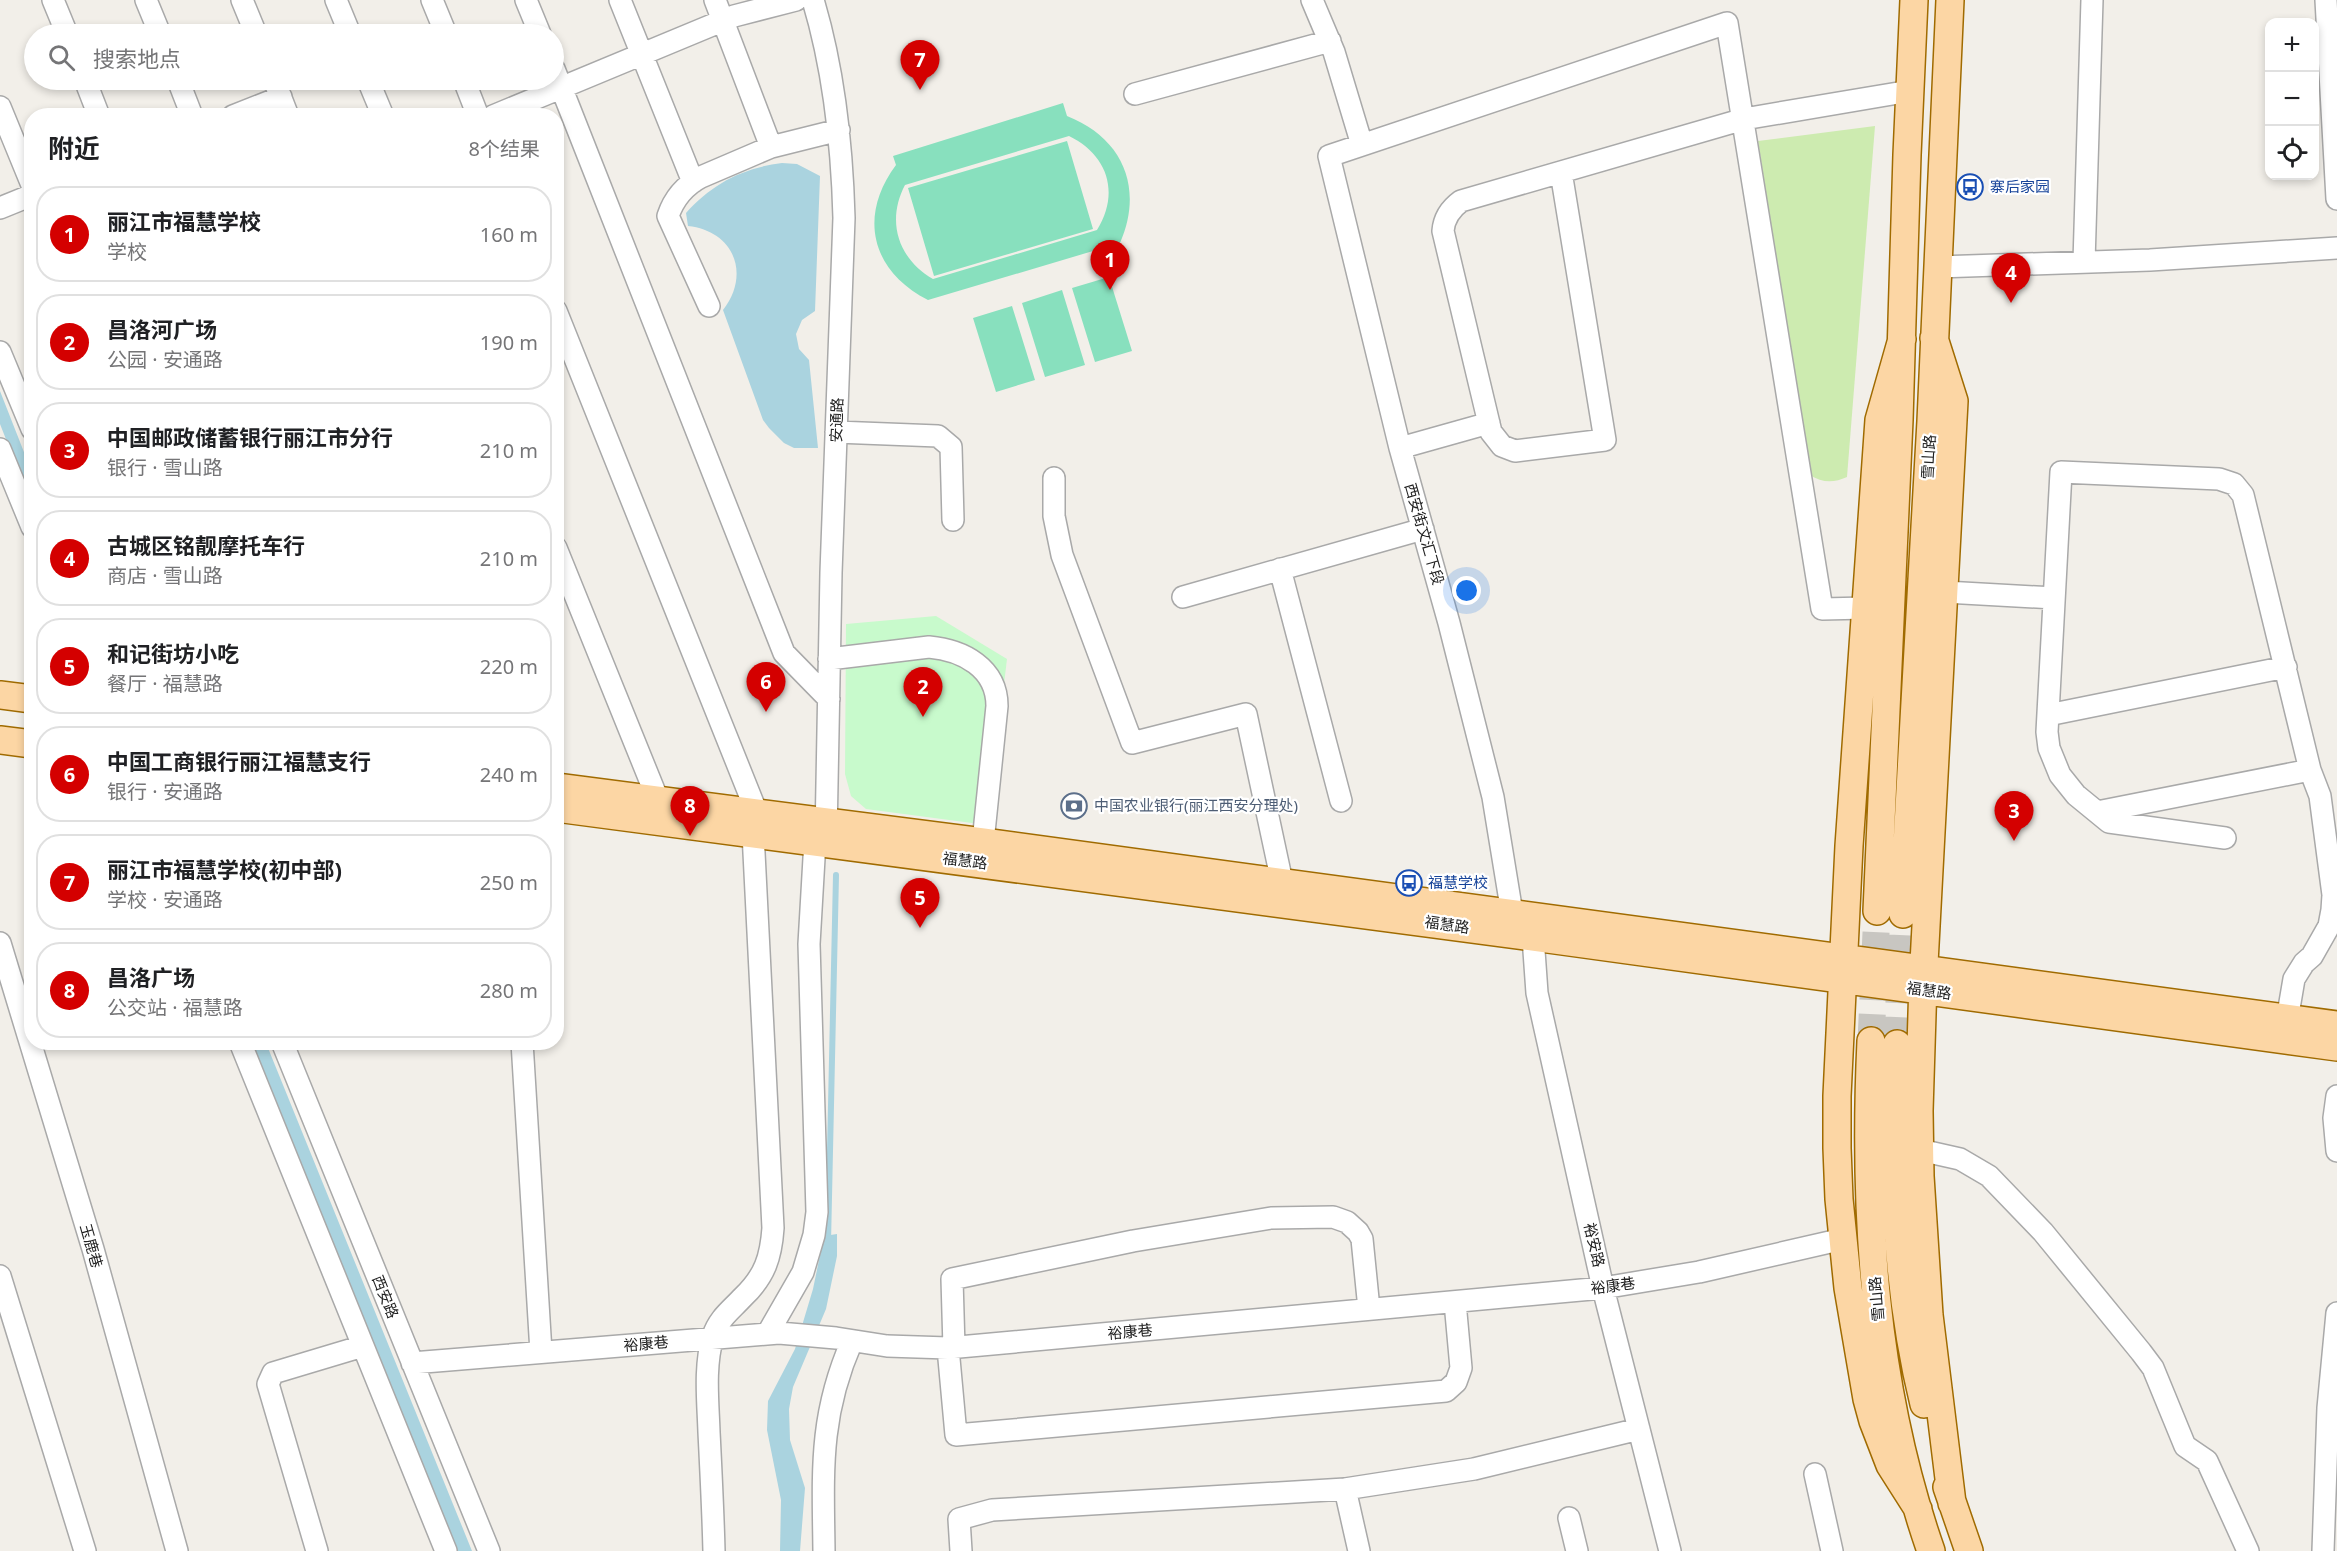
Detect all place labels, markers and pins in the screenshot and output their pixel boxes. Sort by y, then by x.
pin: 7 [900,40,940,90]
bus stop icon: 寨后家园 [1955,172,1985,202]
place label: 寨后家园 [1990,176,2050,196]
pin: 1 [1090,240,1130,290]
pin: 4 [1992,254,2030,303]
pin: 6 [746,662,786,712]
pin: 2 [904,668,942,717]
pin: 8 [670,786,710,836]
bank icon: 中国农业银行(丽江西安分理处) [1059,791,1089,821]
pin: 3 [1994,792,2034,841]
place label: 中国农业银行(丽江西安分理处) [1094,795,1298,815]
bus stop icon: 福慧学校 [1394,868,1424,898]
place label: 福慧学校 [1428,872,1488,892]
pin: 5 [900,878,940,928]

